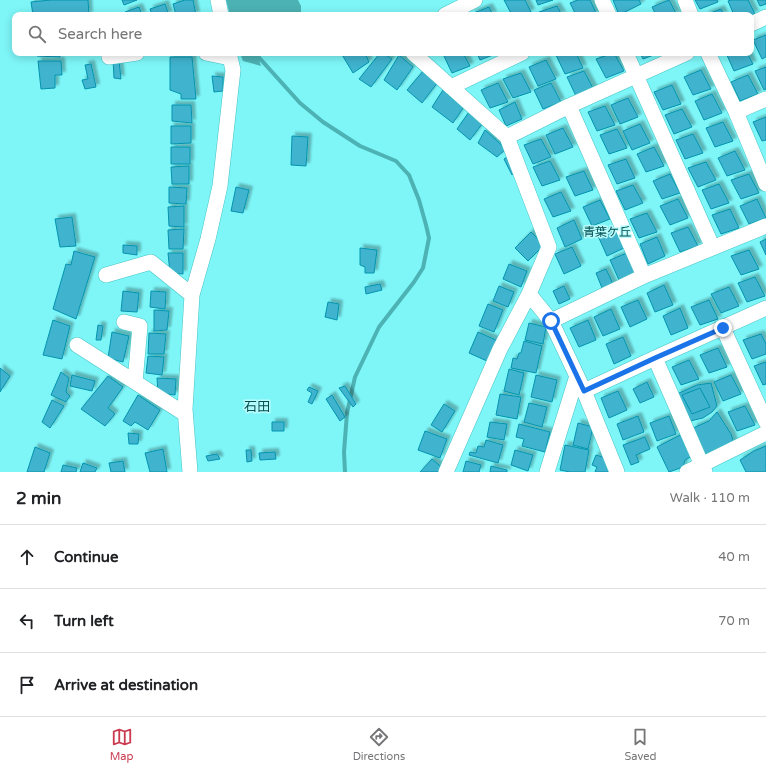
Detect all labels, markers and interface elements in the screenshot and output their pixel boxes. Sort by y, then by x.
search box [12,12,754,56]
icon: search [26,23,48,45]
text: Search here [58,25,142,43]
district label: 青葉ケ丘 [583,225,631,239]
route start [542,312,560,330]
route end [714,319,732,337]
district label: 石田 [244,399,270,415]
text: 2 min [16,488,61,509]
text: Walk · 110 m [670,490,750,506]
icon: ahead [16,546,38,568]
text: Continue [54,548,118,566]
text: 40 m [718,549,750,565]
icon: left [16,610,38,632]
text: Turn left [54,612,114,630]
text: 70 m [718,613,750,629]
icon: arrive [16,674,38,696]
text: Arrive at destination [54,676,198,694]
tab: Map [110,726,133,763]
tab: Directions [353,726,405,763]
tab: Saved [625,726,656,763]

